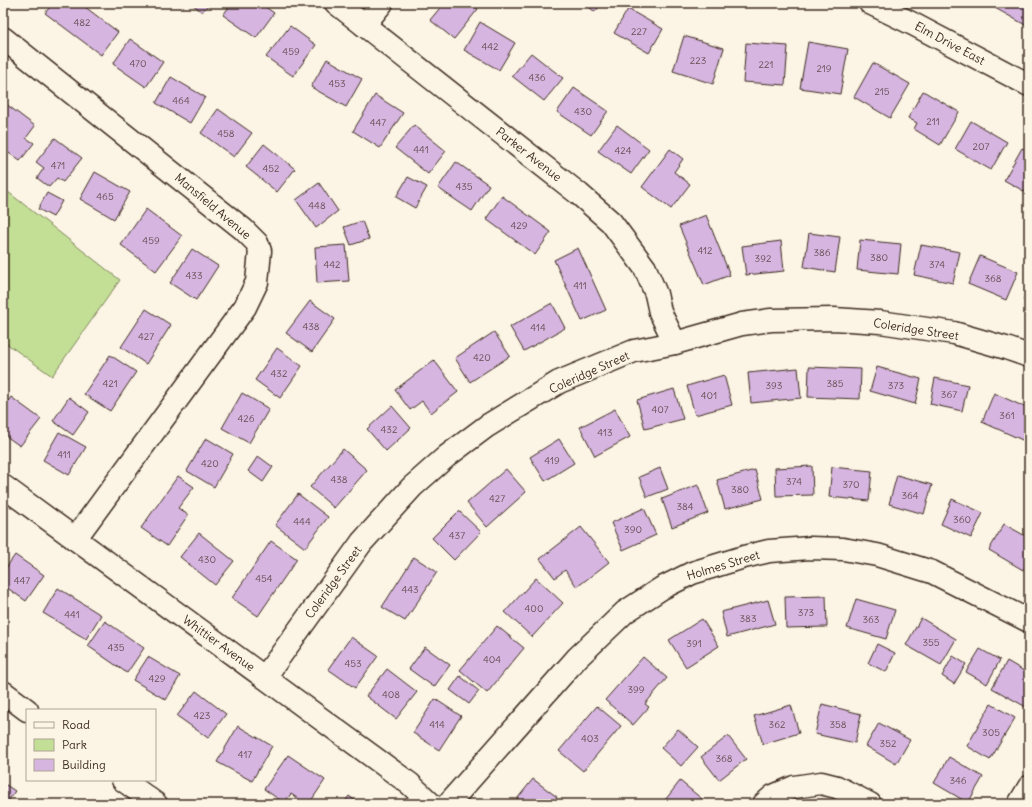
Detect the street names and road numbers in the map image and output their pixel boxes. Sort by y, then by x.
street label: Elm Drive East [912,18,988,68]
street label: Parker Avenue [493,124,565,184]
street label: Mansfield Avenue [172,170,254,242]
street label: Coleridge Street [872,315,960,343]
street label: Coleridge Street [546,348,632,396]
street label: Coleridge Street [302,543,364,621]
street label: Holmes Street [685,547,761,583]
street label: Whittier Avenue [180,612,258,674]

